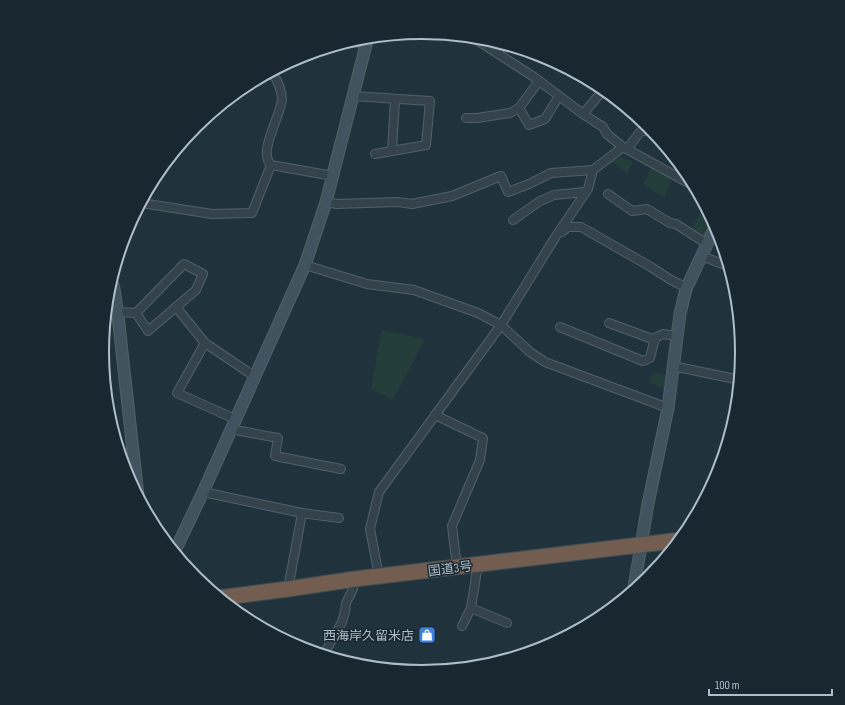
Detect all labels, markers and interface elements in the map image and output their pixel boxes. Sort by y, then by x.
street label: 国道3号 [427,558,473,580]
shop icon: 西海岸久留米店 [417,625,437,645]
place label: 西海岸久留米店 [323,628,414,644]
scale bar [709,671,832,697]
text: 100 m [715,678,740,693]

